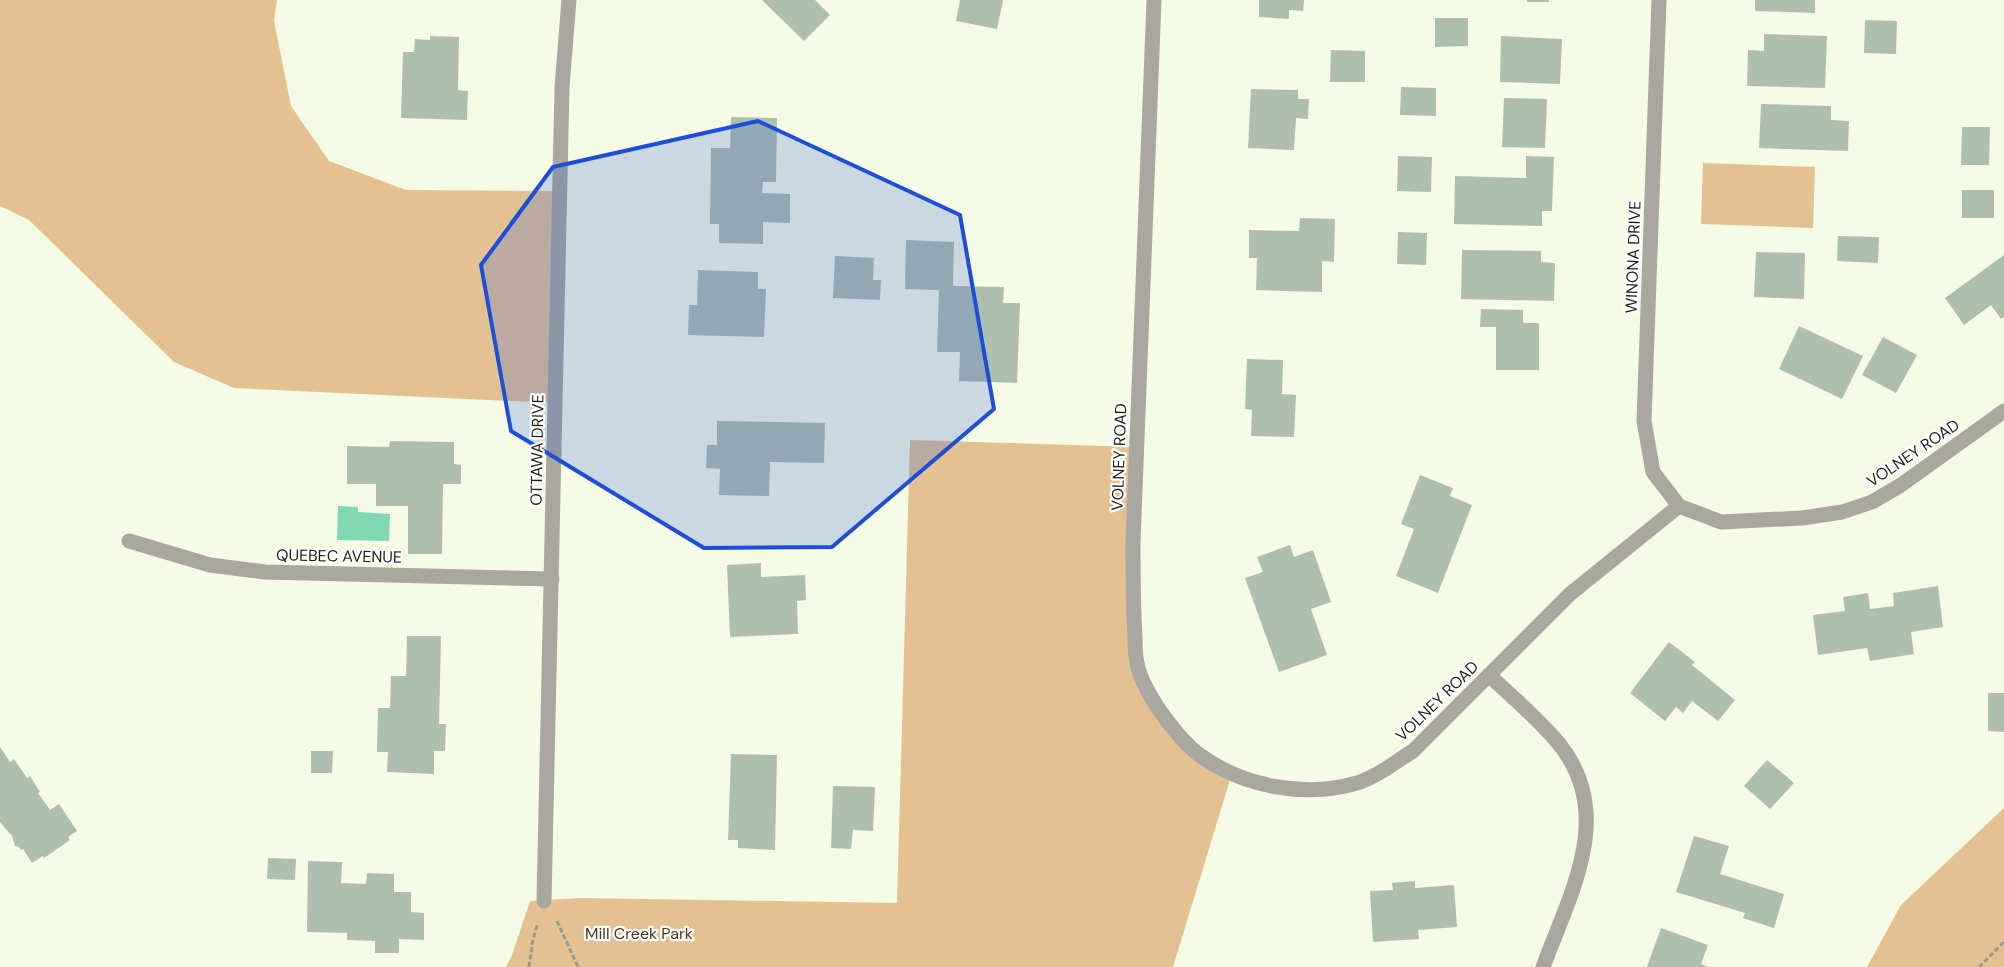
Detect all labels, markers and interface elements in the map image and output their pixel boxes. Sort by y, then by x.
street label: WINONA DRIVE [1621,200,1645,314]
street label: OTTAWA DRIVE [526,394,548,506]
street label: VOLNEY ROAD [1107,403,1131,511]
street label: VOLNEY ROAD [1863,414,1963,492]
street label: QUEBEC AVENUE [276,544,402,568]
street label: VOLNEY ROAD [1391,656,1483,746]
park label: Mill Creek Park [585,923,693,944]

